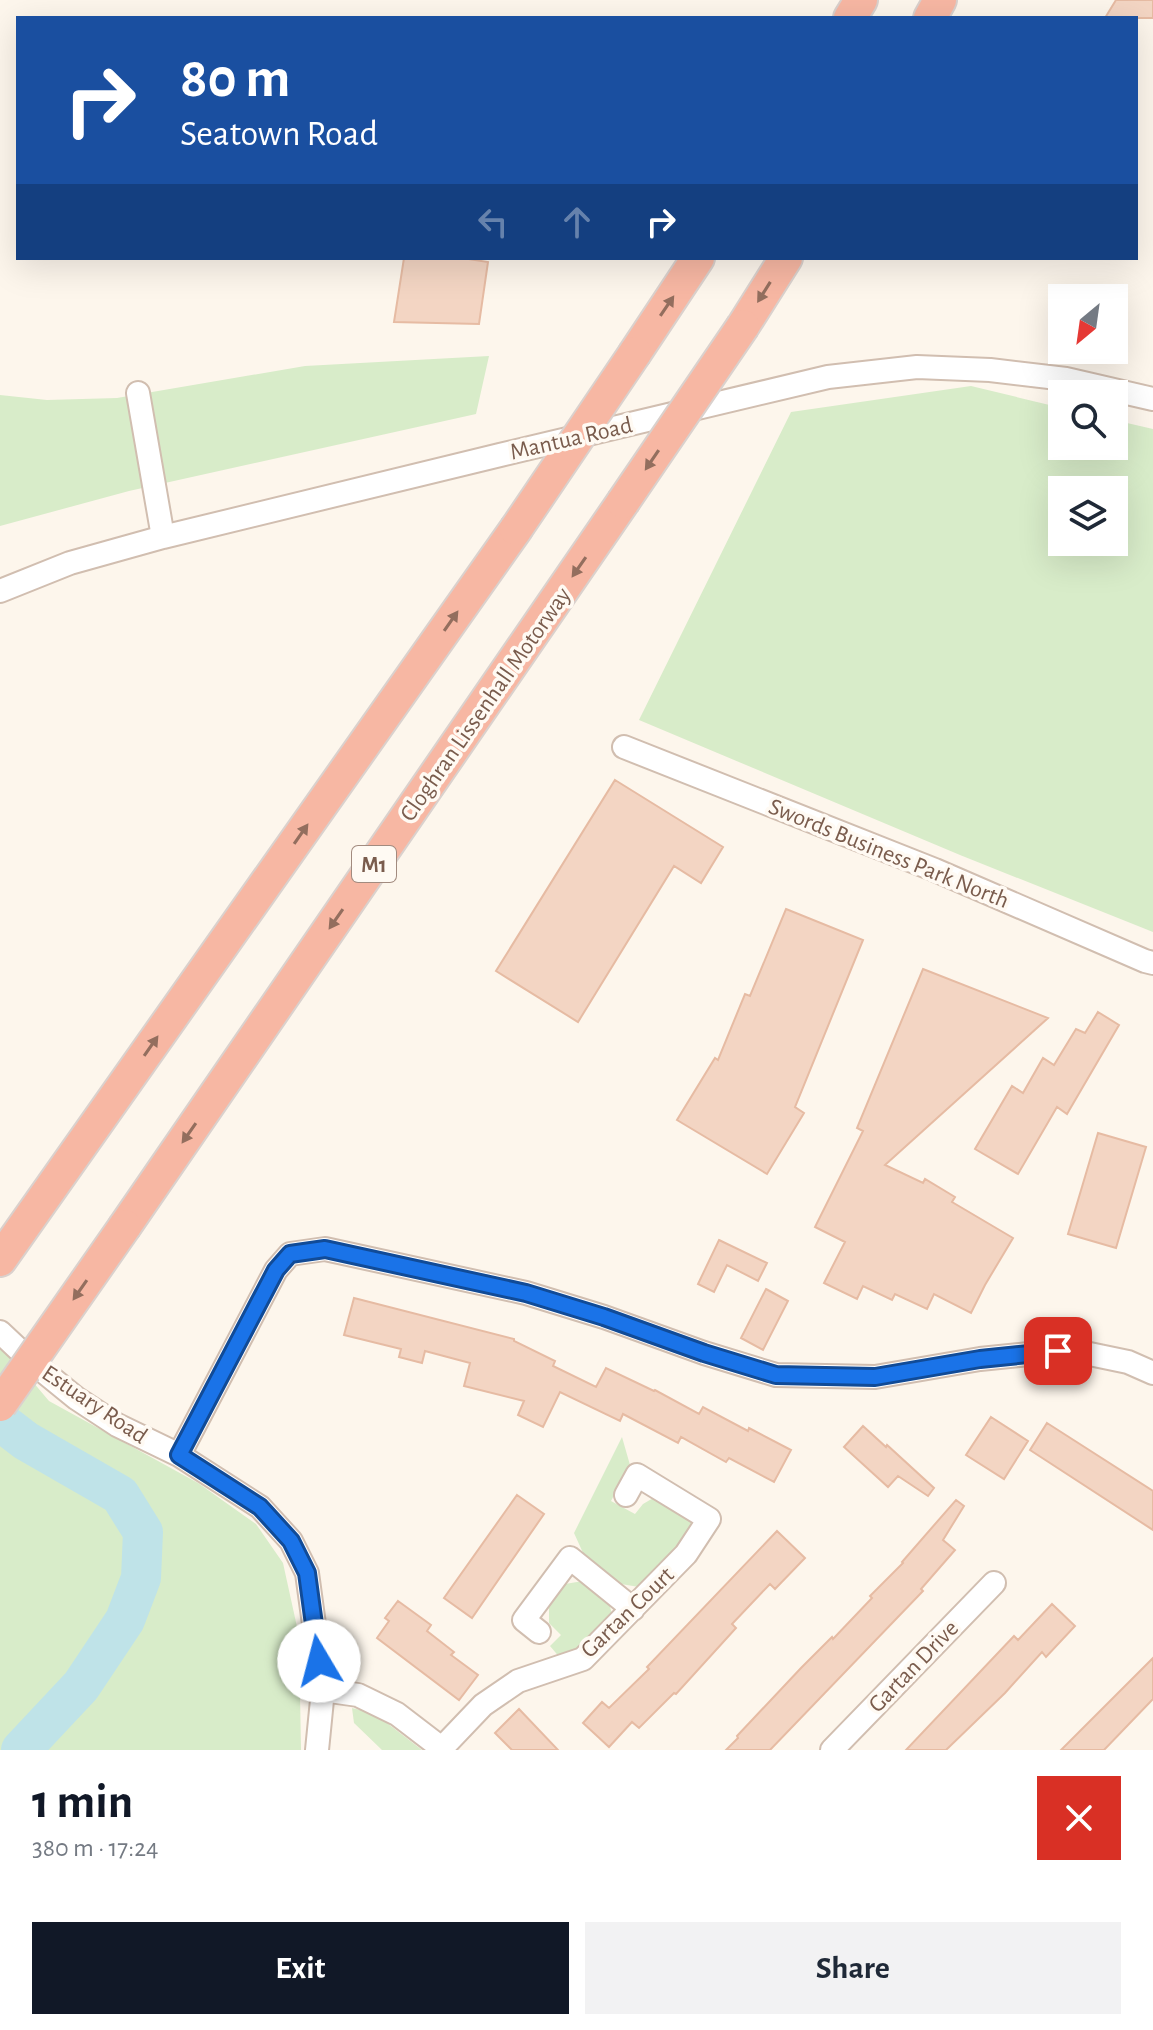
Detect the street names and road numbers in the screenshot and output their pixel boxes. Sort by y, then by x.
street label: Mantua Road [508,413,635,465]
street label: Cloghran Lissenhall Motorway [396,583,576,826]
street label: Swords Business Park North [765,795,1012,913]
road number: M1 [352,846,396,882]
street label: Estuary Road [37,1361,151,1449]
street label: Gartan Court [577,1563,679,1663]
street label: Gartan Drive [864,1616,963,1717]

